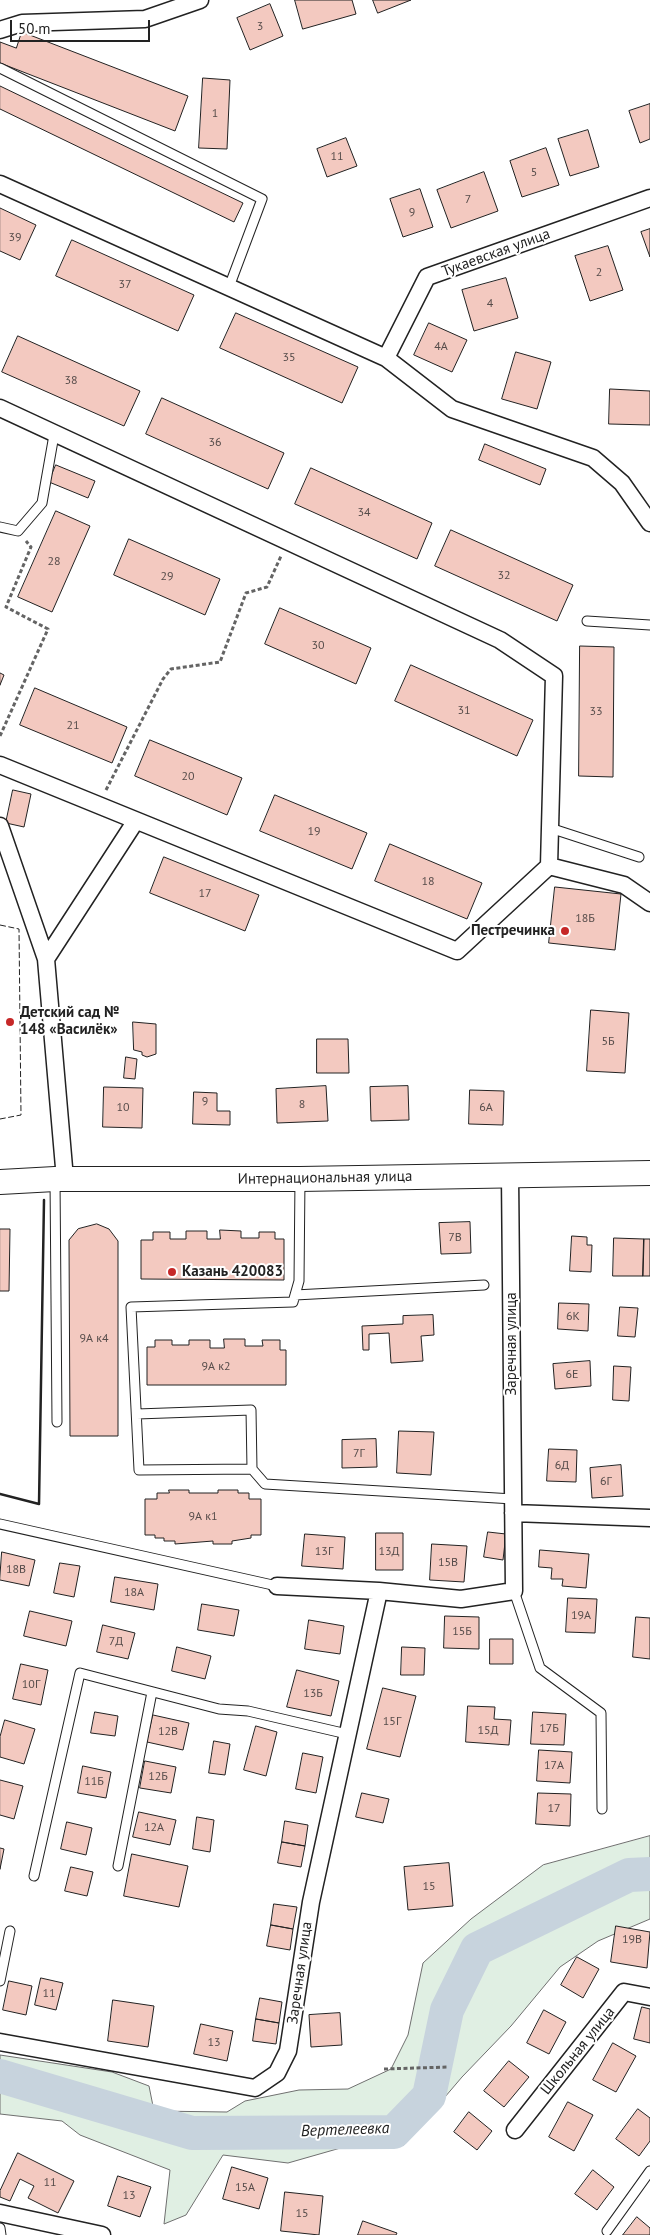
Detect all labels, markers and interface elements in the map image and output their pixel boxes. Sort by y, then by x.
scale bar [12,10,152,42]
text: 50 m [18,19,51,38]
house number: 3 [257,20,263,34]
house number: 1 [212,107,218,121]
house number: 11 [330,150,344,164]
house number: 5 [531,166,537,180]
house number: 7 [465,193,471,207]
house number: 9 [409,206,415,220]
street label: Тукаевская улица [439,225,553,281]
house number: 39 [8,231,22,245]
house number: 2 [596,266,602,280]
house number: 37 [118,278,132,292]
house number: 4 [487,297,493,311]
house number: 4А [434,340,448,354]
house number: 35 [282,351,296,365]
house number: 38 [64,374,78,388]
house number: 36 [208,436,222,450]
house number: 34 [357,506,371,520]
house number: 28 [47,555,61,569]
house number: 32 [497,569,511,583]
house number: 29 [160,570,174,584]
house number: 30 [311,639,325,653]
house number: 31 [457,704,471,718]
house number: 33 [589,705,603,719]
house number: 21 [66,719,80,733]
house number: 20 [181,770,195,784]
house number: 19 [307,825,321,839]
house number: 18 [421,875,435,889]
house number: 17 [198,887,212,901]
house number: 18Б [575,912,595,926]
place label: Пестречинка [471,922,555,940]
marker: Пестречинка [559,925,571,937]
place label: Детский сад № 148 «Василёк» [20,1004,120,1039]
marker: Детский сад № 148 «Василёк» [4,1016,16,1028]
house number: 5Б [601,1035,615,1049]
house number: 9 [202,1095,208,1109]
house number: 8 [299,1098,305,1112]
house number: 10 [116,1101,130,1115]
house number: 6А [479,1101,493,1115]
street label: Интернациональная улица [238,1167,412,1189]
house number: 7В [448,1231,462,1245]
place label: Казань 420083 [182,1263,283,1281]
marker: Казань 420083 [166,1266,178,1278]
street label: Заречная улица [503,1292,521,1396]
house number: 6К [566,1310,580,1324]
house number: 9А к4 [79,1332,109,1346]
house number: 9А к2 [201,1360,231,1374]
house number: 6Е [566,1368,578,1382]
house number: 7Г [353,1447,365,1461]
house number: 6Д [555,1459,569,1473]
house number: 6Г [600,1475,612,1489]
house number: 9А к1 [188,1510,218,1524]
house number: 13Г [315,1545,333,1559]
house number: 13Д [378,1545,400,1559]
house number: 15В [438,1556,458,1570]
house number: 18В [6,1563,26,1577]
house number: 18А [124,1586,144,1600]
house number: 19А [571,1609,591,1623]
house number: 15Б [452,1625,472,1639]
house number: 7Д [109,1635,123,1649]
house number: 10Г [22,1678,40,1692]
house number: 13Б [303,1687,323,1701]
house number: 15Г [383,1715,401,1729]
house number: 17Б [539,1722,559,1736]
house number: 15Д [477,1724,499,1738]
house number: 12В [158,1725,178,1739]
house number: 17А [544,1759,564,1773]
house number: 12Б [148,1770,168,1784]
house number: 11Б [84,1775,104,1789]
house number: 17 [547,1802,561,1816]
house number: 12А [144,1821,164,1835]
house number: 15 [422,1880,436,1894]
street label: Заречная улица [284,1921,316,2025]
house number: 19В [622,1933,642,1947]
house number: 11 [42,1987,56,2001]
street label: Школьная улица [537,2004,619,2098]
house number: 13 [207,2036,221,2050]
water label: Вертелеевка [300,2119,390,2141]
house number: 11 [43,2176,57,2190]
house number: 15А [235,2181,255,2195]
house number: 13 [122,2189,136,2203]
house number: 15 [295,2207,309,2221]

